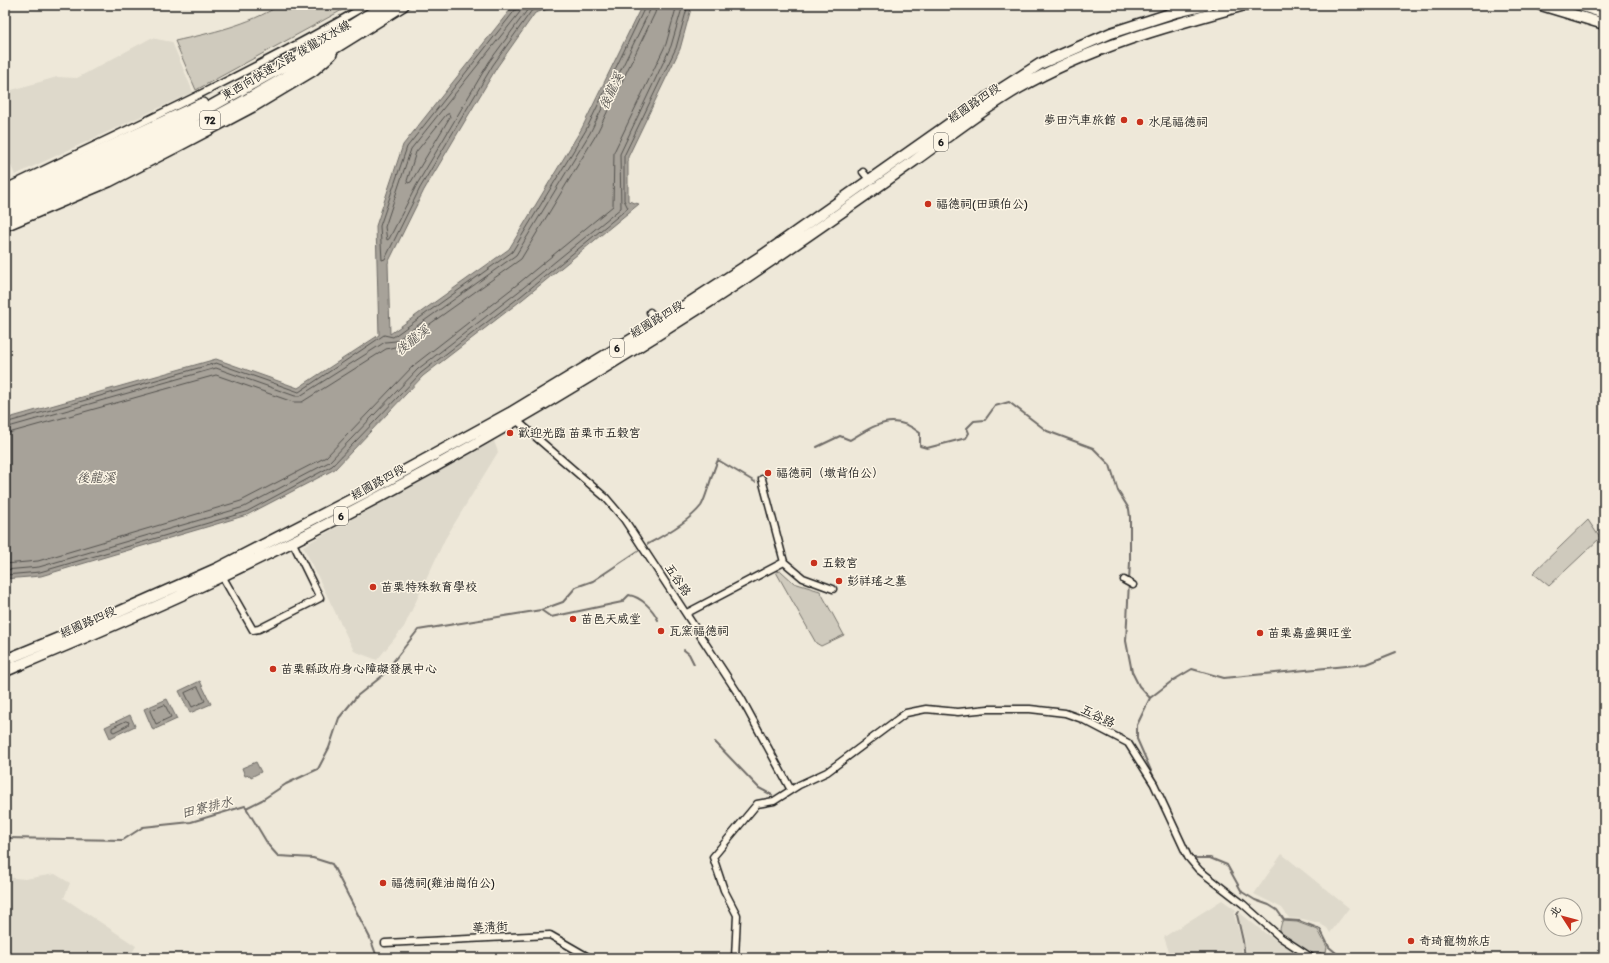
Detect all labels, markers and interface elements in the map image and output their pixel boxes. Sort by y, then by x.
street label: 東西向快速公路 後龍汶水線 [219,17,353,103]
water label: 後龍溪 [596,69,626,112]
street label: 經國路四段 [945,80,1003,126]
road number: 72 [200,111,220,129]
place label: 夢田汽車旅館 [1044,113,1116,127]
marker: 夢田汽車旅館 [1119,115,1129,125]
place label: 水尾福德祠 [1148,115,1208,129]
marker: 水尾福德祠 [1135,117,1145,127]
road number: 6 [934,133,948,151]
place label: 福德祠(田頭伯公) [936,197,1028,211]
marker: 福德祠(田頭伯公) [923,199,933,209]
street label: 經國路四段 [628,298,686,340]
water label: 後龍溪 [392,321,433,358]
road number: 6 [610,339,624,357]
place label: 歡迎光臨 苗栗市五穀宮 [518,426,641,440]
marker: 歡迎光臨 苗栗市五穀宮 [505,428,515,438]
street label: 經國路四段 [348,461,408,503]
place label: 福德祠（墩背伯公） [776,466,884,480]
marker: 福德祠（墩背伯公） [763,468,773,478]
water label: 後龍溪 [76,470,116,485]
road number: 6 [334,507,348,525]
place label: 五穀宮 [822,556,858,570]
marker: 五穀宮 [809,558,819,568]
street label: 五谷路 [662,561,694,599]
place label: 彭祥瑤之墓 [847,574,907,588]
marker: 彭祥瑤之墓 [834,576,844,586]
place label: 苗栗特殊教育學校 [381,580,477,594]
marker: 苗栗特殊教育學校 [368,582,378,592]
street label: 經國路四段 [58,603,118,641]
place label: 苗邑天威堂 [581,612,641,626]
marker: 苗邑天威堂 [568,614,578,624]
place label: 瓦窯福德祠 [669,624,729,638]
marker: 瓦窯福德祠 [656,626,666,636]
place label: 苗栗嘉盛興旺堂 [1268,626,1352,640]
marker: 苗栗嘉盛興旺堂 [1255,628,1265,638]
place label: 苗栗縣政府身心障礙發展中心 [281,662,437,676]
marker: 苗栗縣政府身心障礙發展中心 [268,664,278,674]
street label: 五谷路 [1079,702,1117,730]
water label: 田寮排水 [180,793,235,821]
place label: 福德祠(雞油崗伯公) [391,876,495,890]
marker: 福德祠(雞油崗伯公) [378,878,388,888]
north arrow [1543,897,1583,937]
text: 北 [1547,903,1564,920]
street label: 華清街 [472,919,508,935]
place label: 奇琦寵物旅店 [1419,934,1491,948]
marker: 奇琦寵物旅店 [1406,936,1416,946]

